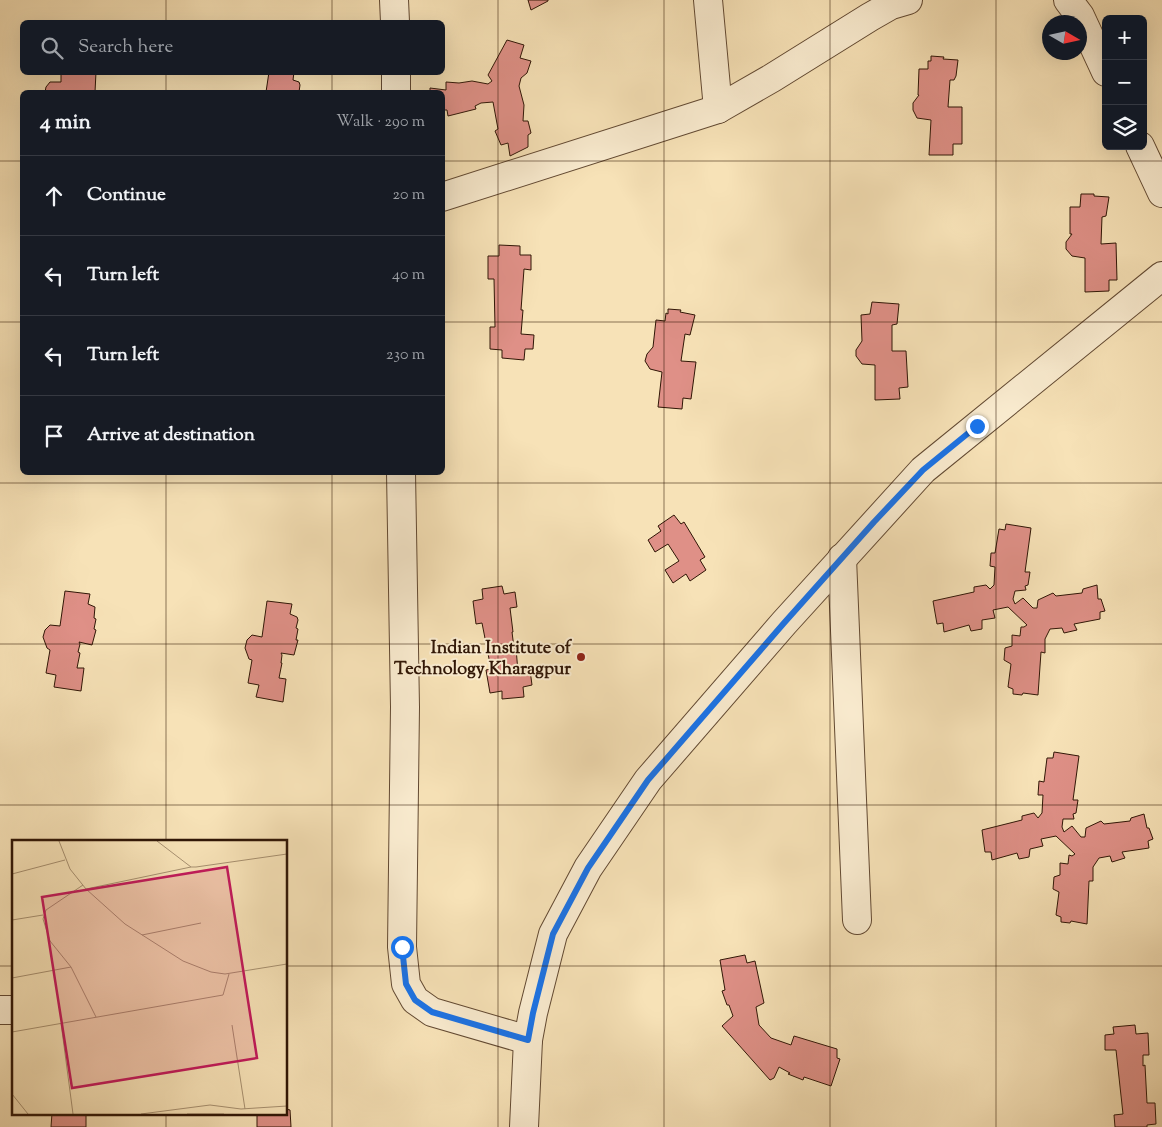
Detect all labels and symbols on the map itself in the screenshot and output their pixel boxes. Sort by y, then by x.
north arrow [1042,15,1087,60]
route end [966,415,989,438]
place label: Indian Institute of Technology Kharagpur [394,636,573,683]
marker: Indian Institute of Technology Kharagpur [575,651,587,663]
inset map [12,840,288,1114]
route start [391,936,414,959]

